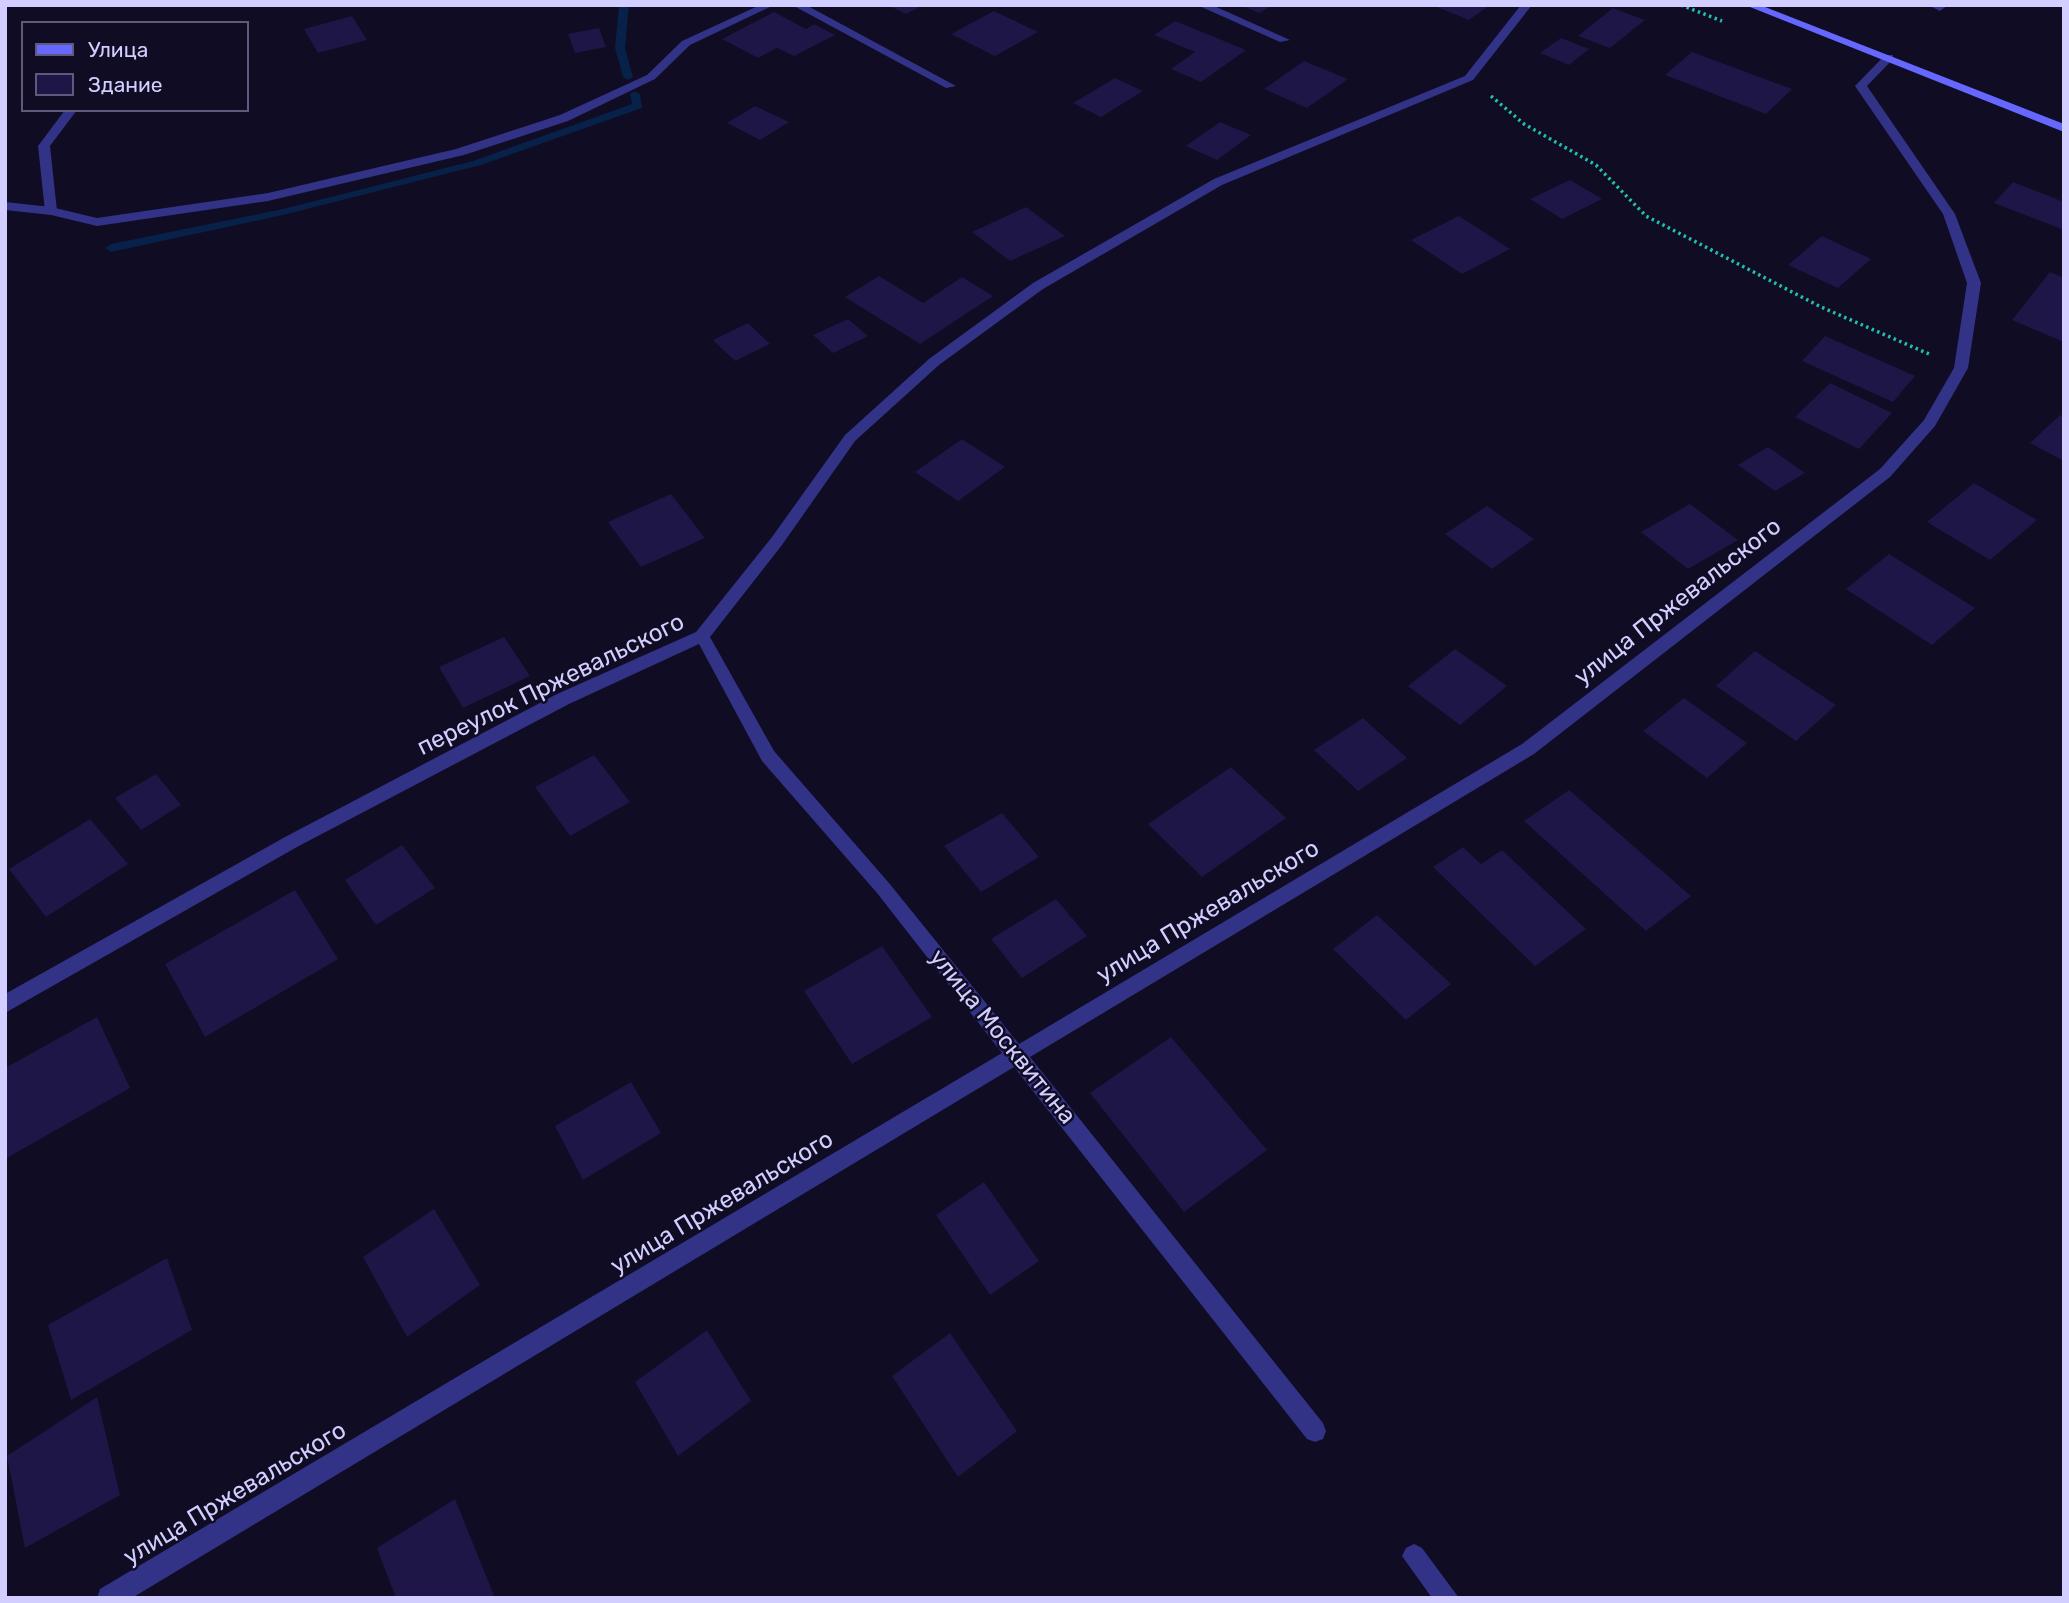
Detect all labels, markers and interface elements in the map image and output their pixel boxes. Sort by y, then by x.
legend [21,21,248,112]
text: Улица [88,37,148,62]
text: Здание [88,72,163,97]
street label: улица Пржевальского [1569,512,1787,692]
street label: переулок Пржевальского [413,608,689,762]
street label: улица Пржевальского [1091,834,1325,990]
street label: улица Москвитина [923,944,1081,1130]
street label: улица Пржевальского [605,1125,839,1281]
street label: улица Пржевальского [118,1416,352,1572]

